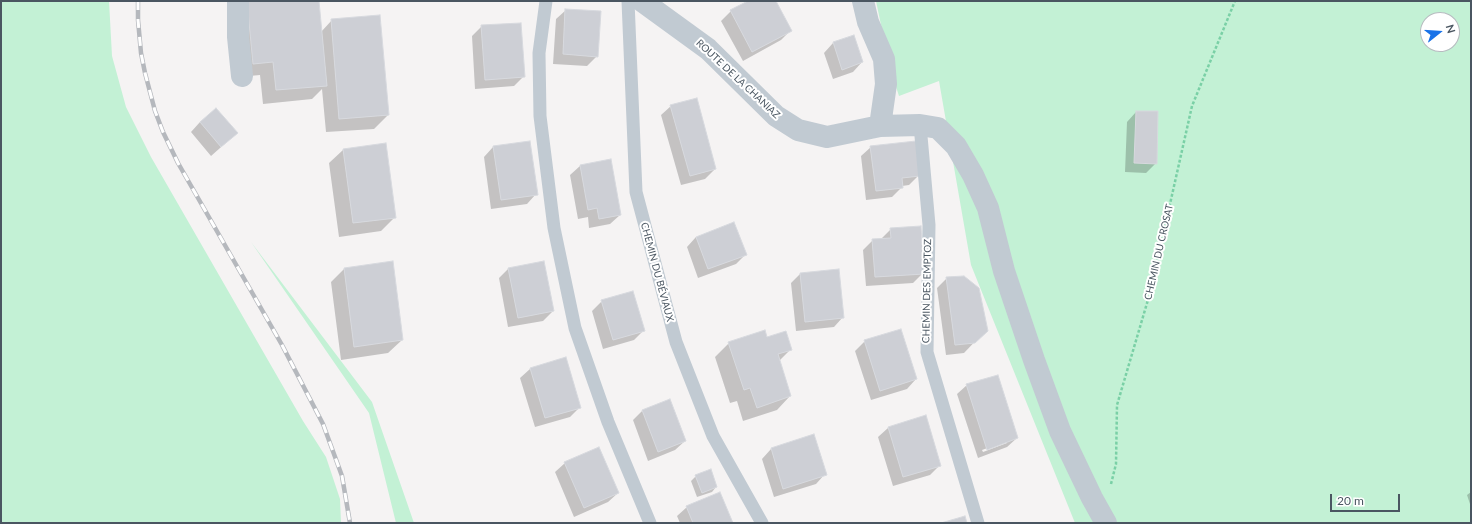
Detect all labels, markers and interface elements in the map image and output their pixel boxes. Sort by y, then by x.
north arrow [1420,12,1460,52]
text: N [1444,23,1458,35]
street label: ROUTE DE LA CHANIAZ [693,37,783,121]
street label: CHEMIN DU CROSAT [1142,203,1176,301]
street label: CHEMIN DU BÉVIAUX [638,221,676,323]
street label: CHEMIN DES EMPTOZ [920,239,934,343]
scale bar [1332,486,1402,512]
text: 20 m [1337,493,1364,508]

